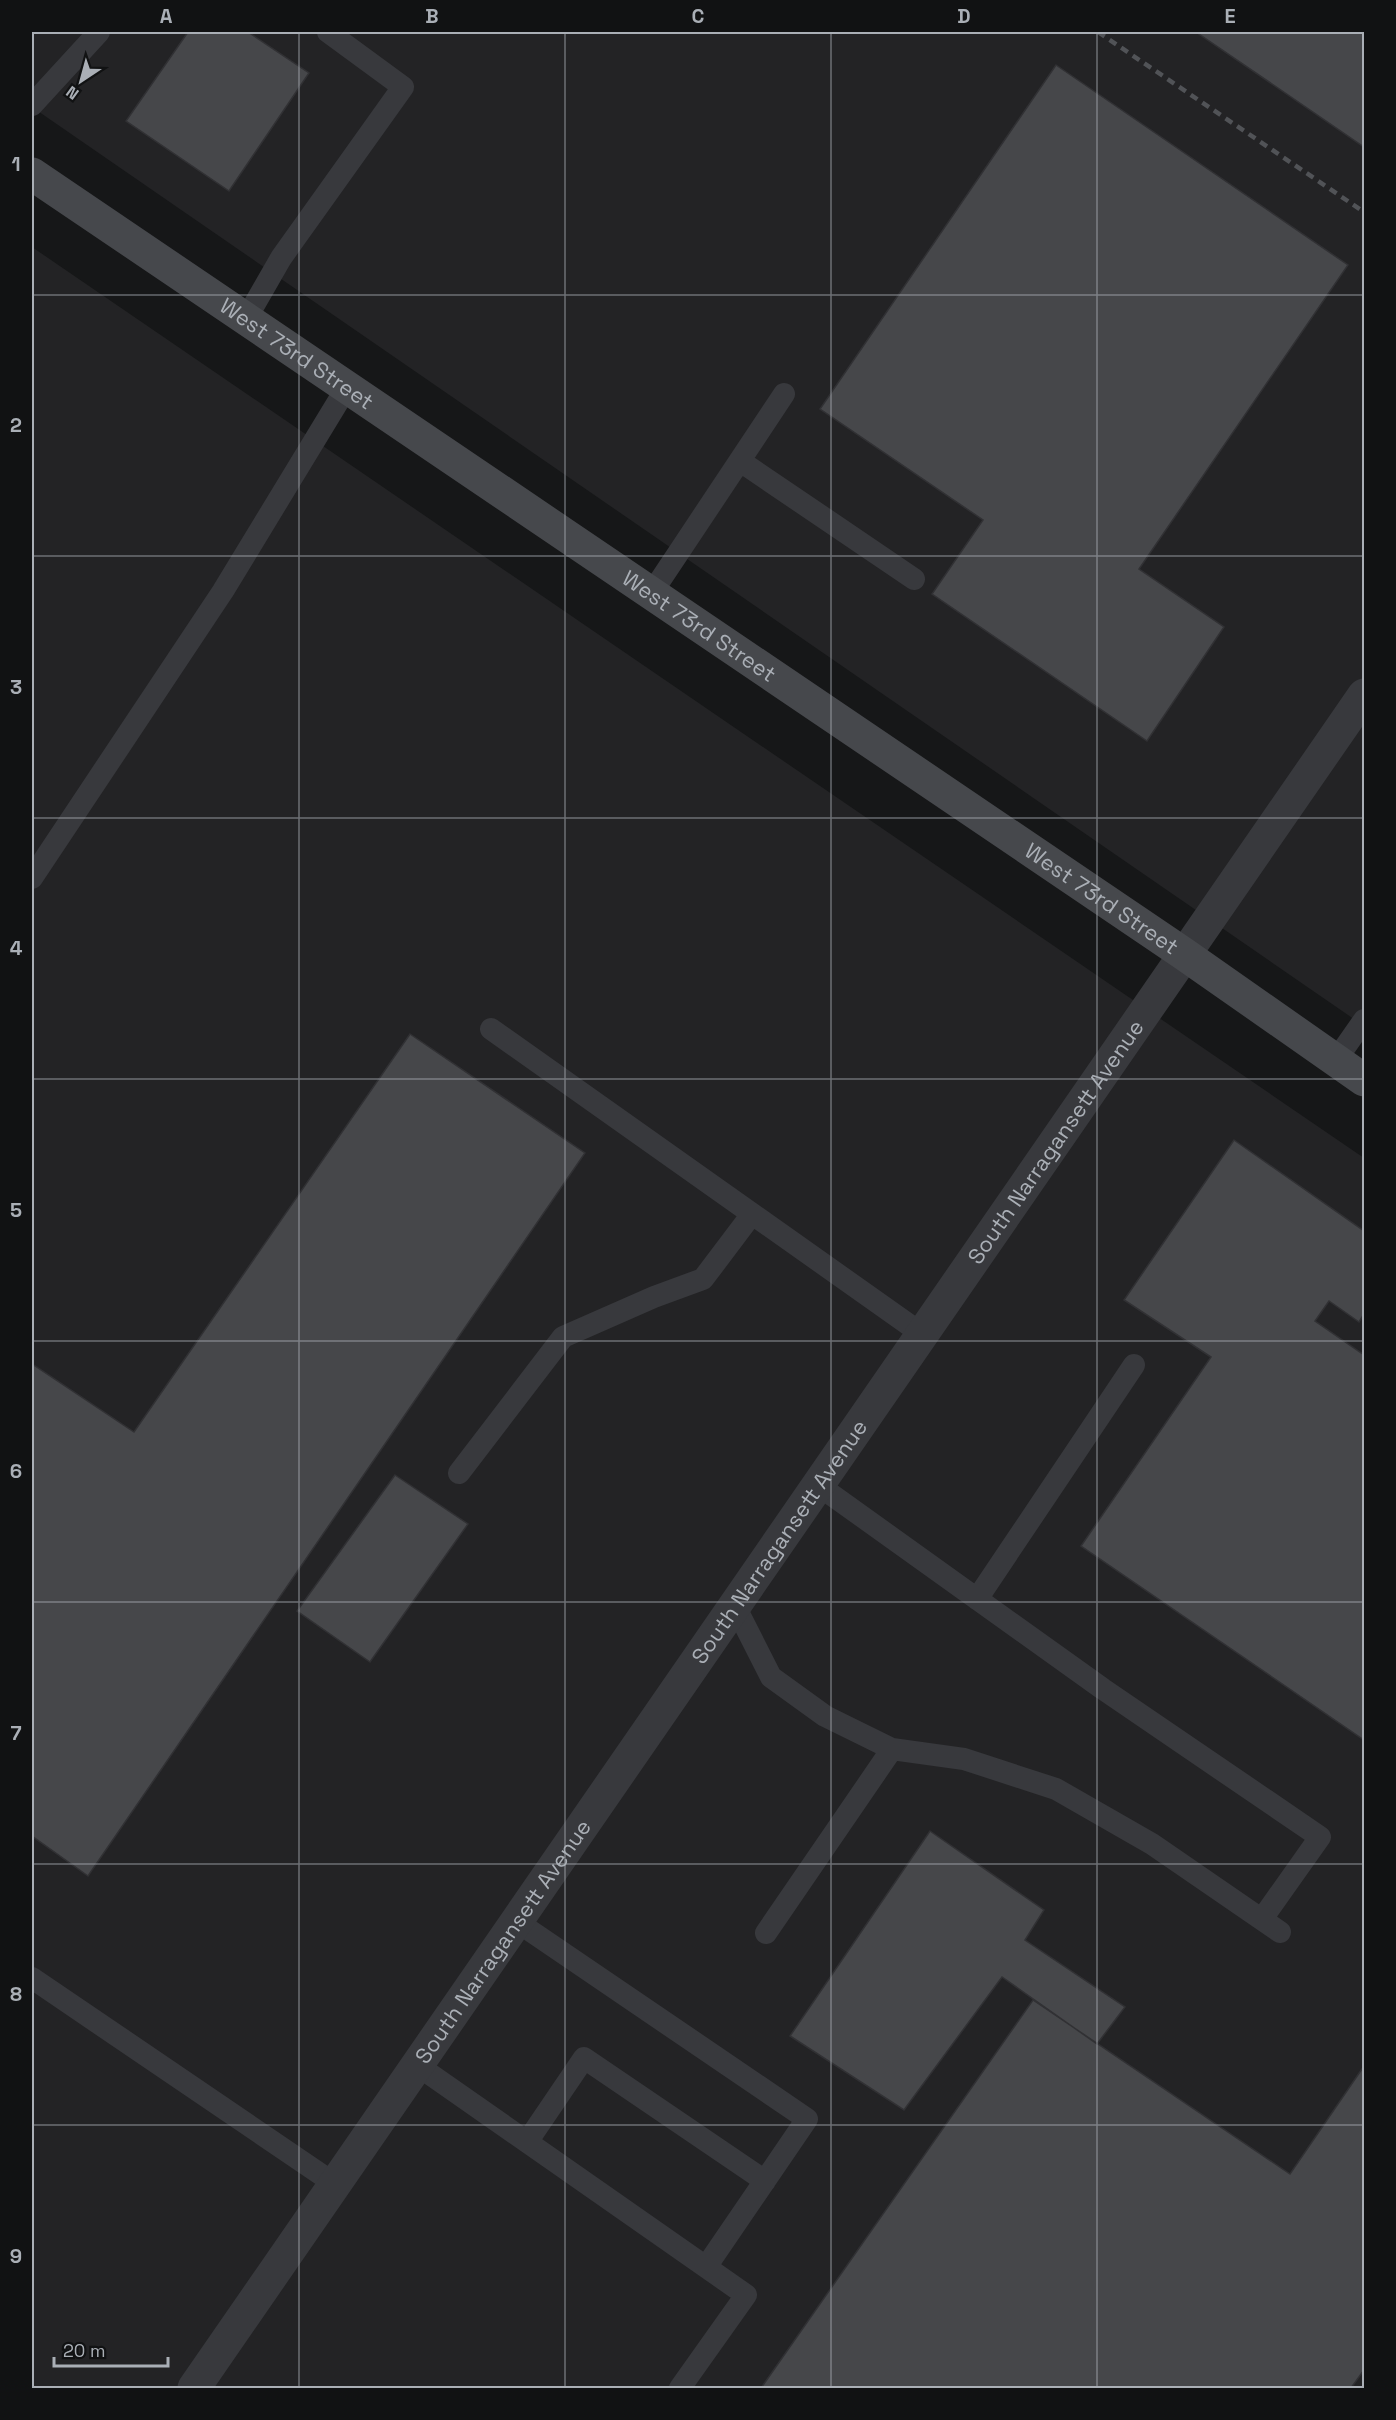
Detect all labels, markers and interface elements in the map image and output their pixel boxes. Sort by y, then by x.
text: A [160,3,173,29]
text: B [425,3,439,29]
text: C [692,3,705,29]
text: D [957,3,971,29]
text: E [1224,3,1236,29]
north arrow [51,51,111,111]
text: N [62,81,83,104]
text: 1 [11,151,21,177]
street label: West 73rd Street [215,291,379,415]
text: 2 [10,412,22,438]
street label: West 73rd Street [617,564,782,688]
text: 3 [10,674,22,700]
street label: West 73rd Street [1020,836,1184,960]
text: 4 [10,935,23,961]
street label: South Narragansett Avenue [961,1014,1150,1269]
text: 5 [10,1197,22,1223]
street label: South Narragansett Avenue [685,1414,873,1669]
text: 6 [10,1458,22,1484]
text: 7 [10,1720,22,1746]
street label: South Narragansett Avenue [408,1814,597,2069]
text: 8 [10,1981,22,2007]
text: 9 [10,2243,22,2269]
scale bar [54,2330,168,2368]
text: 20 m [63,2339,106,2362]

